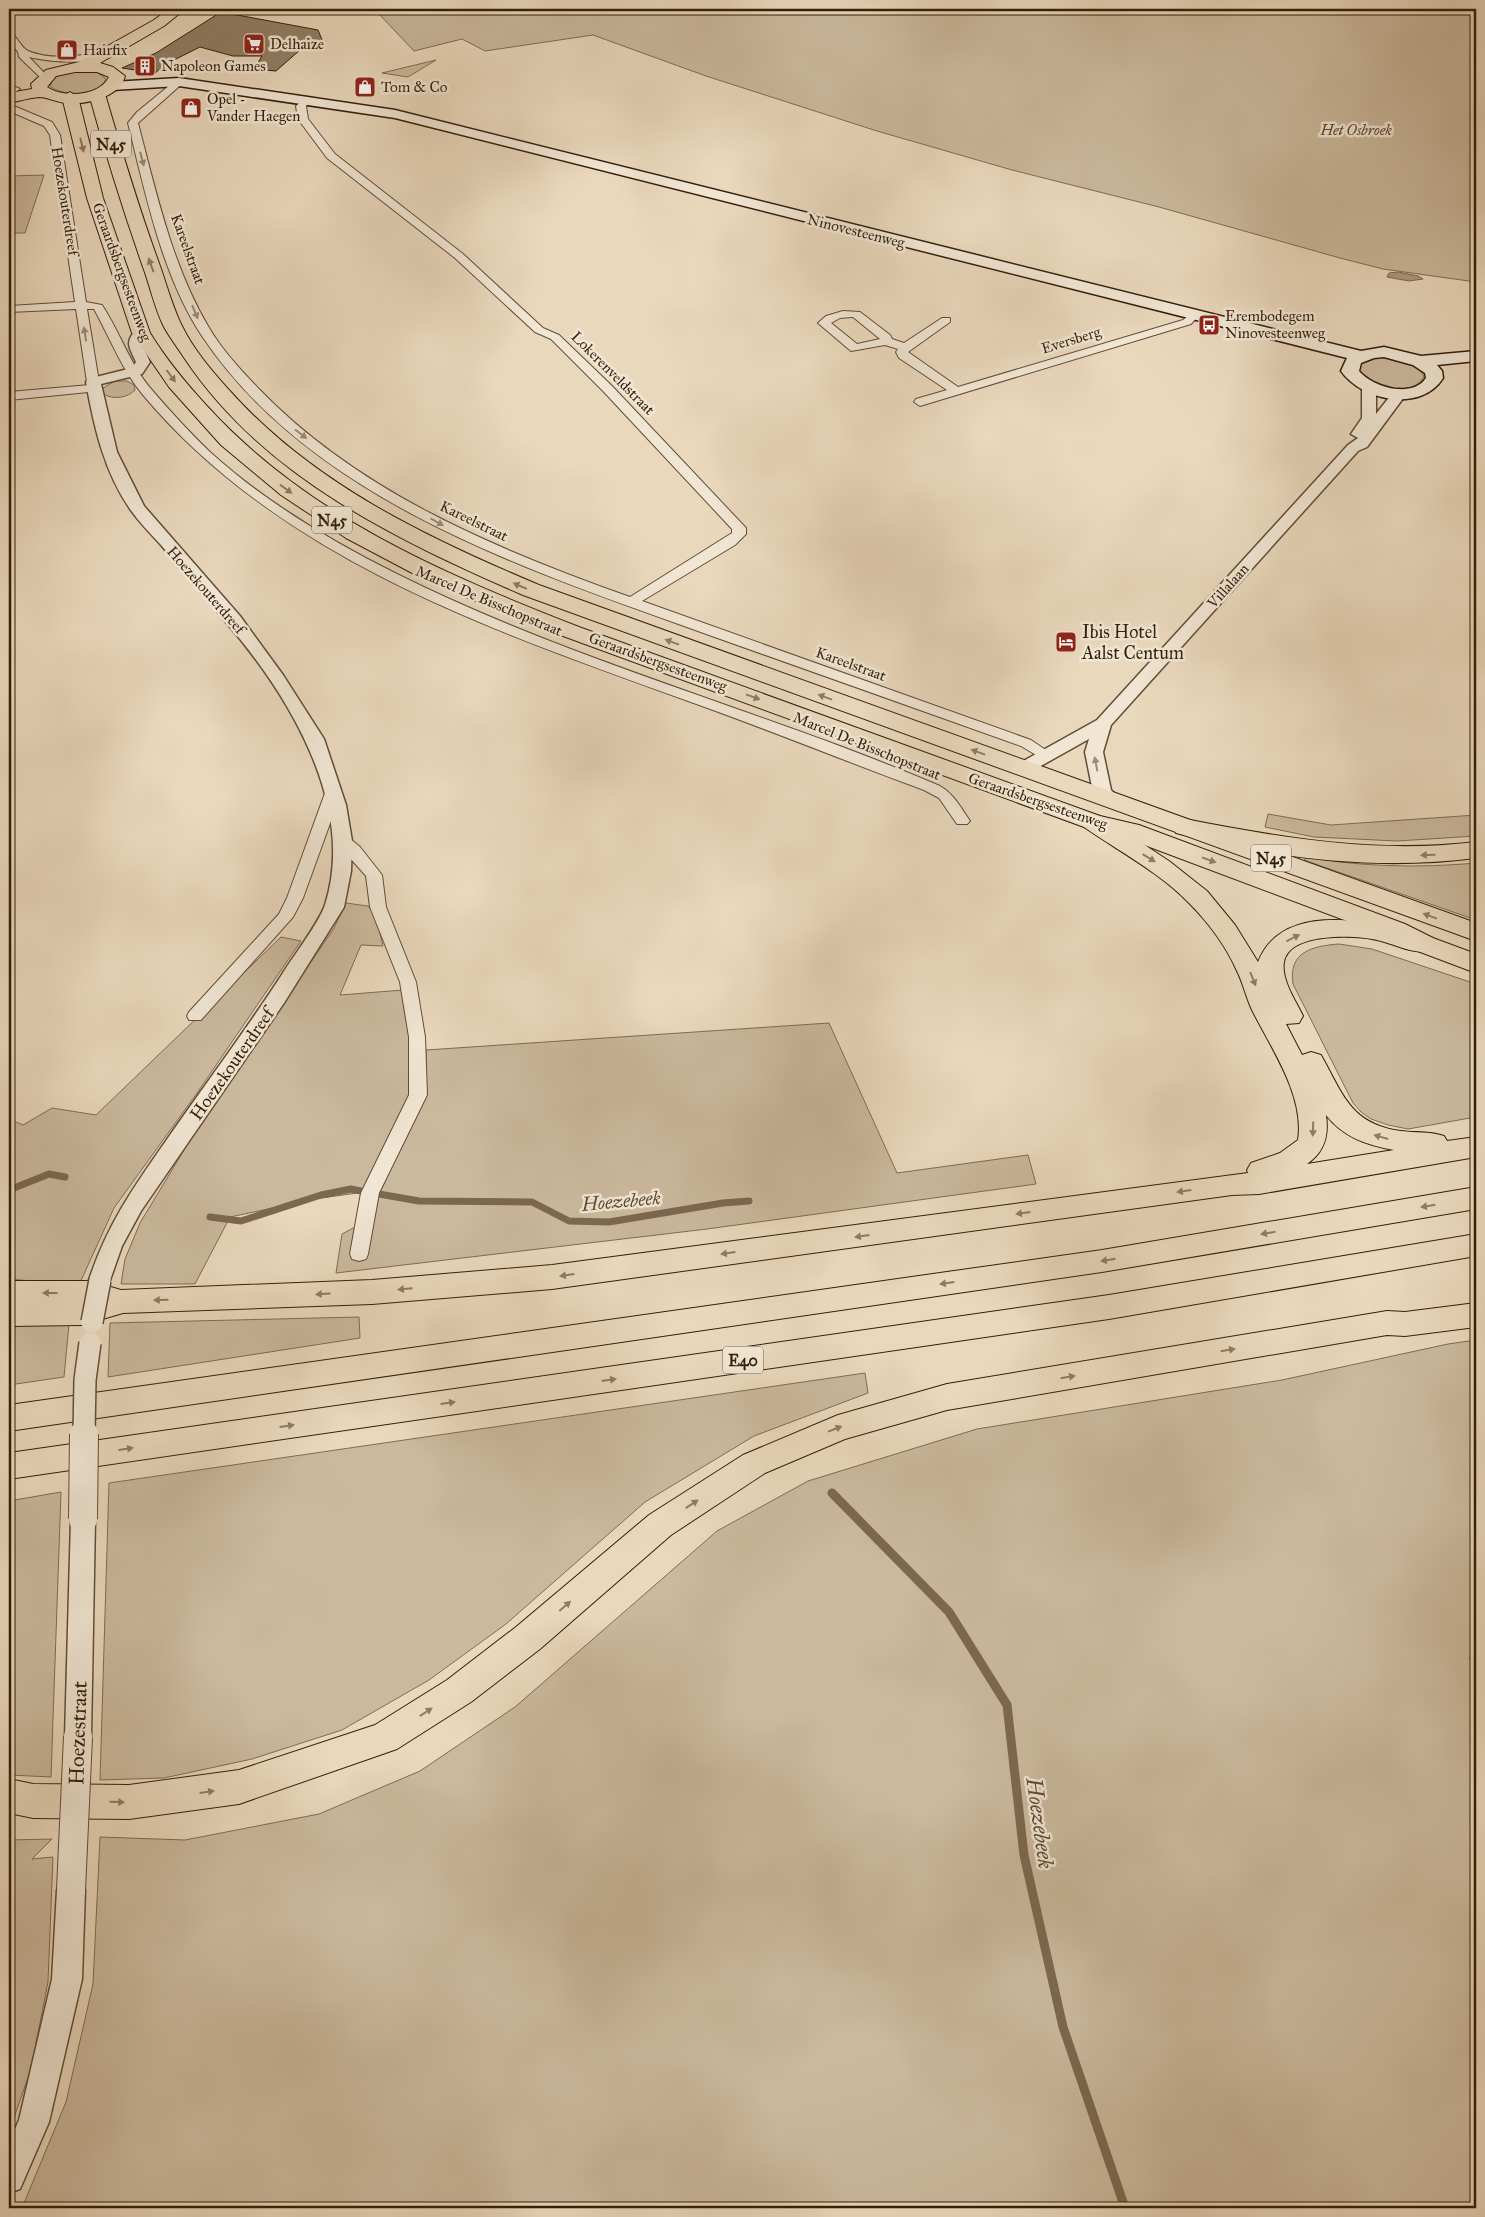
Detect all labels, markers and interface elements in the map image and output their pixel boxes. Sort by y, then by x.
supermarket icon: Delhaize [242,32,266,56]
place label: Delhaize [270,35,324,53]
shop icon: Hairfix [55,38,79,62]
place label: Hairfix [83,41,128,59]
building icon: Napoleon Games [133,54,157,78]
place label: Napoleon Games [161,57,266,75]
shop icon: Tom & Co [353,75,377,99]
place label: Tom & Co [381,78,448,96]
place label: Opel - Vander Haegen [206,90,300,125]
shop icon: Opel - Vander Haegen [179,96,203,120]
park label: Het Osbroek [1319,121,1392,139]
road number: N45 [91,130,131,158]
one-way arrow [78,137,86,152]
street label: Hoezekouterdreef [48,145,83,260]
one-way arrow [138,151,146,166]
street label: Geraardsbergsesteenweg [89,200,156,345]
street label: Ninovesteenweg [805,210,908,252]
street label: Kareelstraat [167,211,209,287]
one-way arrow [147,257,155,272]
one-way arrow [191,305,199,319]
place label: Erembodegem Ninovesteenweg [1225,307,1326,342]
bus stop icon: Erembodegem Ninovesteenweg [1197,313,1221,337]
street label: Eversberg [1039,322,1104,358]
one-way arrow [81,326,89,342]
street label: Lokerenveldstraat [568,328,659,419]
one-way arrow [165,369,176,382]
one-way arrow [294,428,307,439]
one-way arrow [279,484,293,494]
street label: Kareelstraat [437,497,512,545]
road number: N45 [312,506,352,534]
one-way arrow [430,517,444,526]
street label: Hoezekouterdreef [163,543,251,640]
street label: Villalaan [1203,560,1253,613]
street label: Marcel De Bisschopstraat [413,562,566,640]
one-way arrow [513,581,527,589]
place label: Ibis Hotel Aalst Centum [1081,621,1184,664]
street label: Geraardsbergsesteenweg [586,629,731,696]
hotel icon: Ibis Hotel Aalst Centum [1054,630,1078,654]
one-way arrow [665,638,680,645]
street label: Kareelstraat [813,643,889,685]
one-way arrow [746,693,761,701]
one-way arrow [817,693,832,701]
street label: Marcel De Bisschopstraat [791,708,944,784]
one-way arrow [970,748,985,756]
one-way arrow [1092,756,1100,772]
street label: Geraardsbergsesteenweg [966,769,1111,834]
road number: N45 [1251,844,1291,871]
one-way arrow [1420,851,1436,859]
one-way arrow [1142,854,1155,863]
one-way arrow [1202,856,1217,864]
one-way arrow [1423,912,1438,919]
one-way arrow [1286,934,1300,942]
one-way arrow [1250,972,1257,987]
street label: Hoezekouterdreef [185,1001,281,1124]
one-way arrow [1309,1122,1317,1138]
one-way arrow [1373,1132,1388,1140]
water label: Hoezebeek [579,1186,662,1216]
one-way arrow [1176,1187,1192,1195]
one-way arrow [1420,1203,1436,1211]
one-way arrow [1015,1209,1031,1217]
one-way arrow [1260,1230,1276,1238]
one-way arrow [854,1232,870,1240]
one-way arrow [719,1249,735,1257]
one-way arrow [1099,1256,1115,1264]
one-way arrow [558,1271,574,1279]
one-way arrow [938,1280,954,1288]
one-way arrow [397,1286,413,1294]
one-way arrow [41,1289,57,1297]
one-way arrow [315,1291,331,1299]
one-way arrow [153,1296,169,1304]
road number: E40 [723,1346,763,1374]
one-way arrow [1220,1346,1236,1354]
one-way arrow [1060,1372,1076,1380]
one-way arrow [601,1375,617,1383]
one-way arrow [440,1399,456,1407]
one-way arrow [279,1422,295,1430]
one-way arrow [828,1425,843,1433]
one-way arrow [119,1445,135,1453]
one-way arrow [685,1500,698,1509]
one-way arrow [559,1601,572,1612]
street label: Hoezestraat [63,1680,93,1785]
one-way arrow [420,1707,433,1717]
water label: Hoezebeek [1020,1775,1060,1871]
one-way arrow [200,1787,216,1795]
one-way arrow [109,1798,125,1806]

